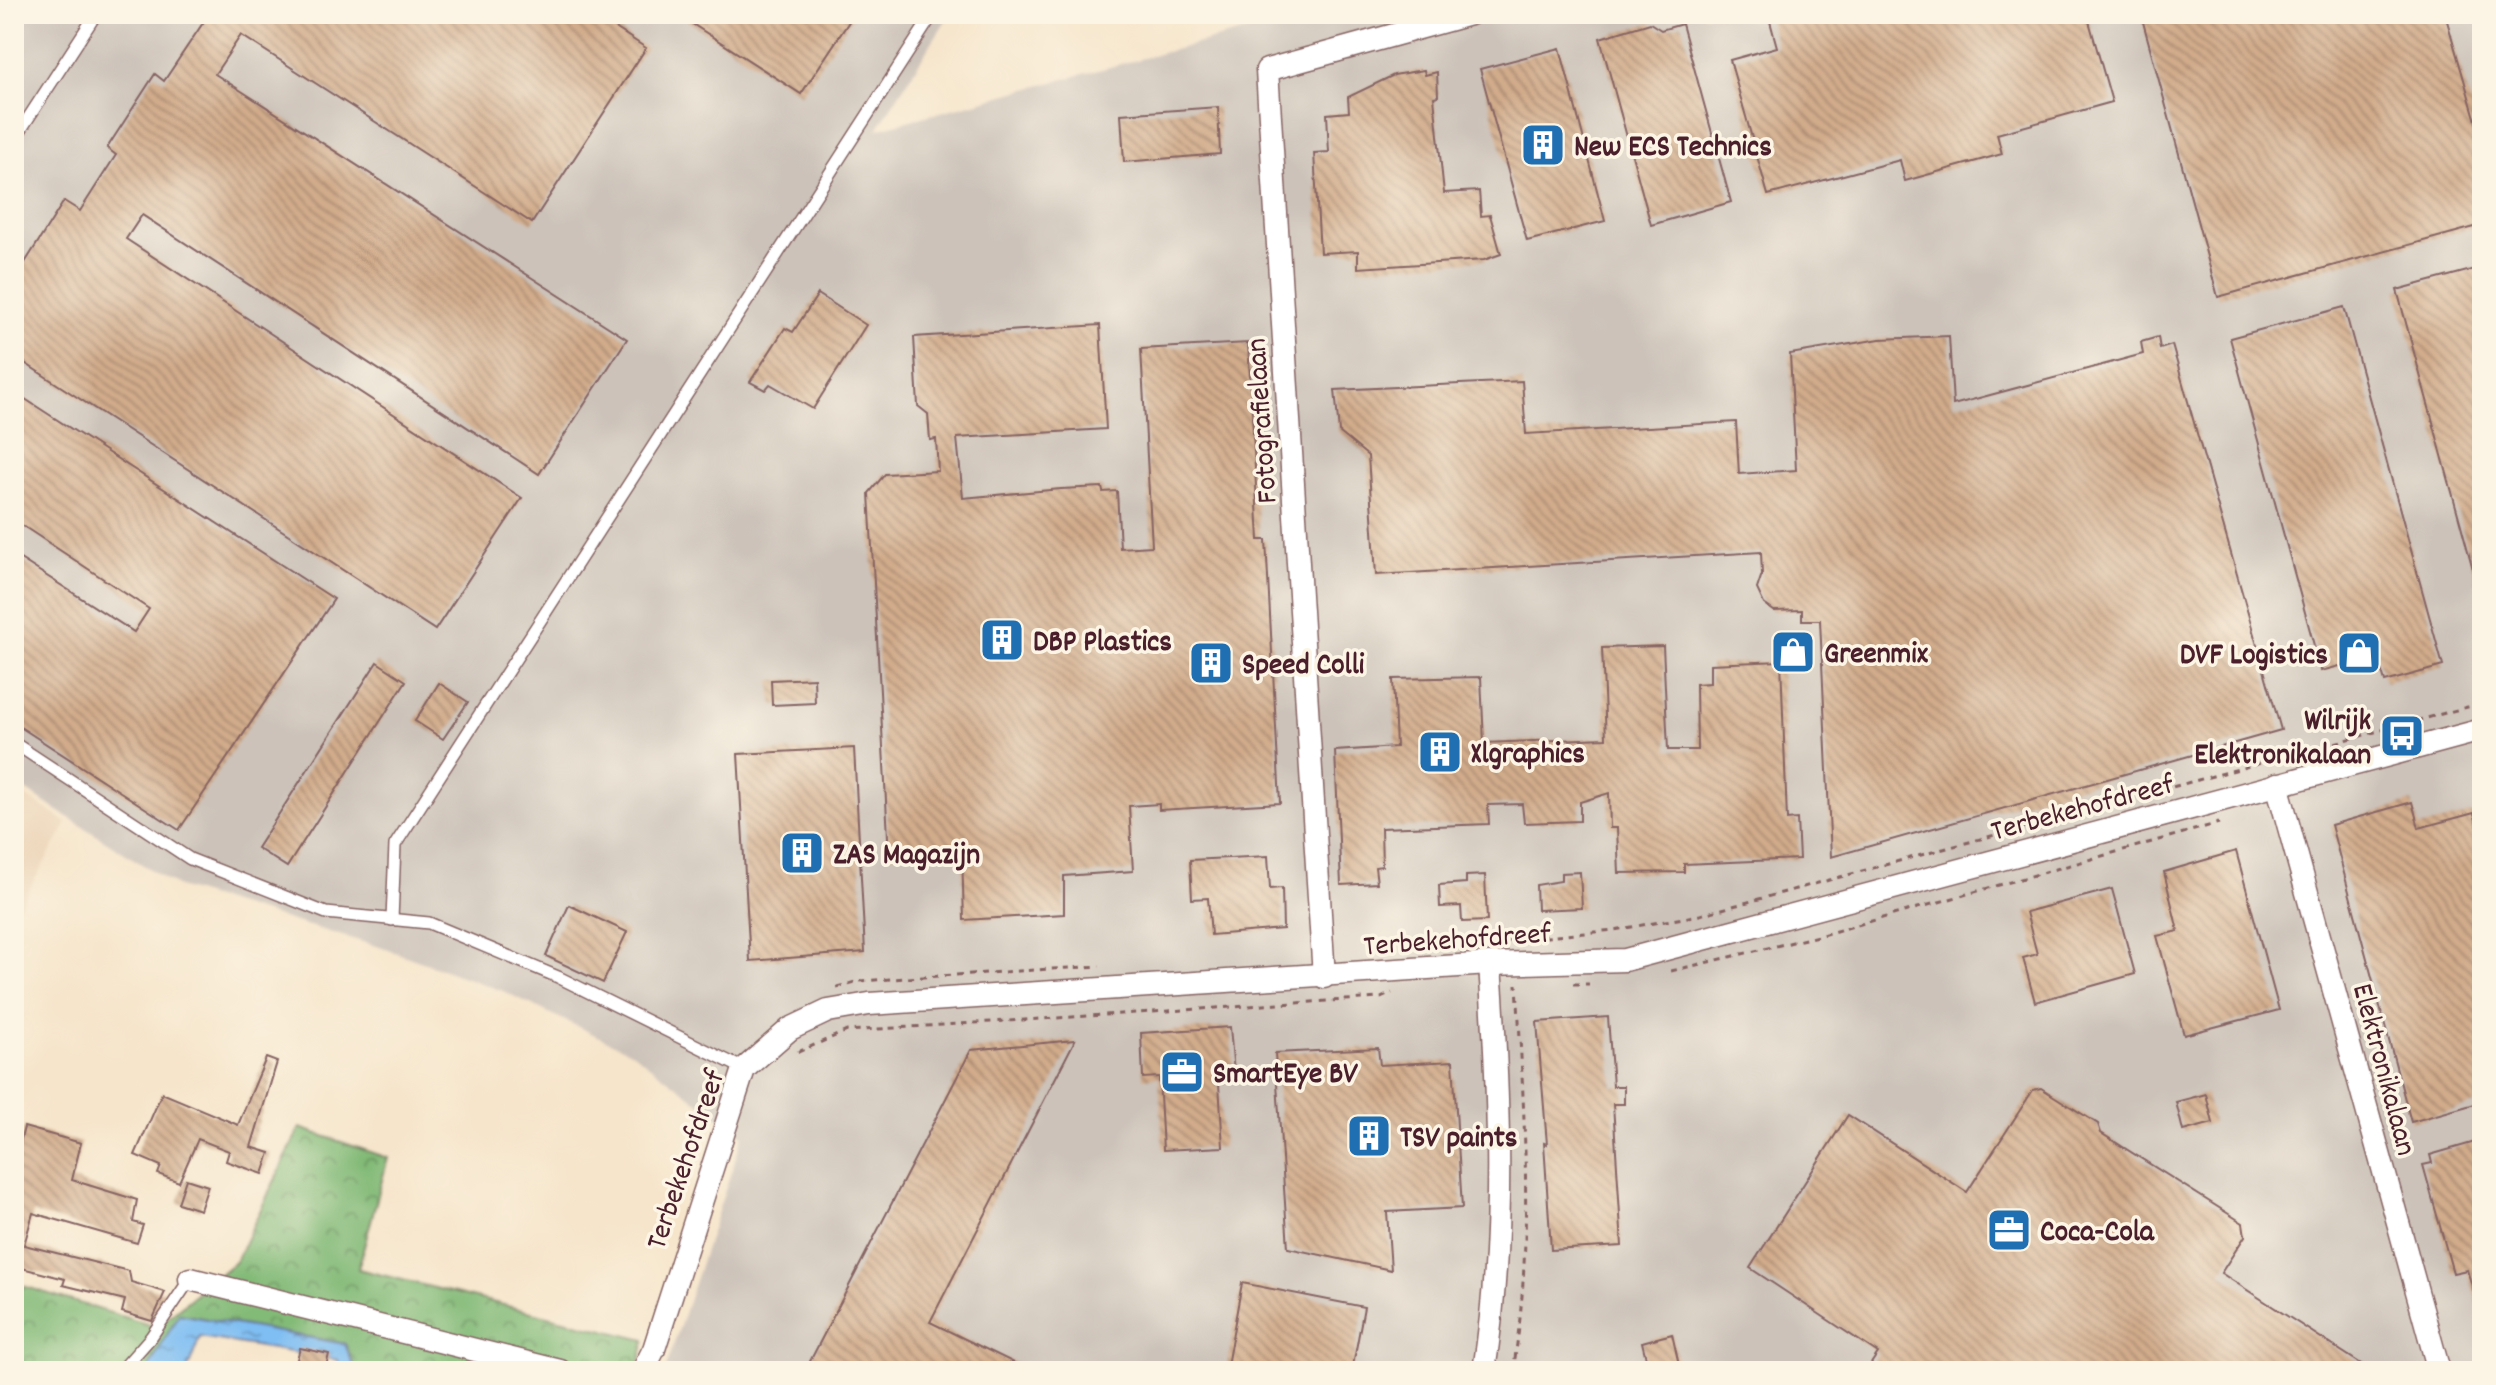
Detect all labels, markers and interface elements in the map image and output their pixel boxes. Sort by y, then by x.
building icon: New ECS Technics [1519,121,1567,169]
place label: New ECS Technics [1574,128,1772,171]
street label: Fotografielaan [1237,337,1292,505]
building icon: DBP Plastics [978,616,1026,664]
place label: DBP Plastics [1033,623,1172,666]
shop icon: Greenmix [1769,628,1817,676]
shop icon: DVF Logistics [2335,629,2383,677]
place label: Greenmix [1824,635,1929,678]
place label: DVF Logistics [2180,636,2328,679]
building icon: Speed Colli [1187,639,1235,687]
place label: Speed Colli [1242,646,1365,689]
place label: Wilrijk Elektronikalaan [2194,702,2371,779]
bus stop icon: Wilrijk Elektronikalaan [2378,712,2426,760]
building icon: Xlgraphics [1416,728,1464,776]
place label: Xlgraphics [1471,735,1585,778]
street label: Terbekehofdreef [1987,765,2181,855]
building icon: ZAS Magazijn [778,829,826,877]
place label: ZAS Magazijn [833,836,980,879]
street label: Terbekehofdreef [1362,914,1554,970]
street label: Elektronikalaan [2338,979,2425,1161]
office icon: SmartEye BV [1158,1048,1206,1096]
place label: SmartEye BV [1213,1055,1358,1098]
street label: Terbekehofdreef [637,1063,740,1256]
building icon: TSV paints [1345,1112,1393,1160]
place label: TSV paints [1400,1119,1517,1162]
office icon: Coca-Cola [1985,1206,2033,1254]
place label: Coca-Cola [2040,1213,2155,1256]

